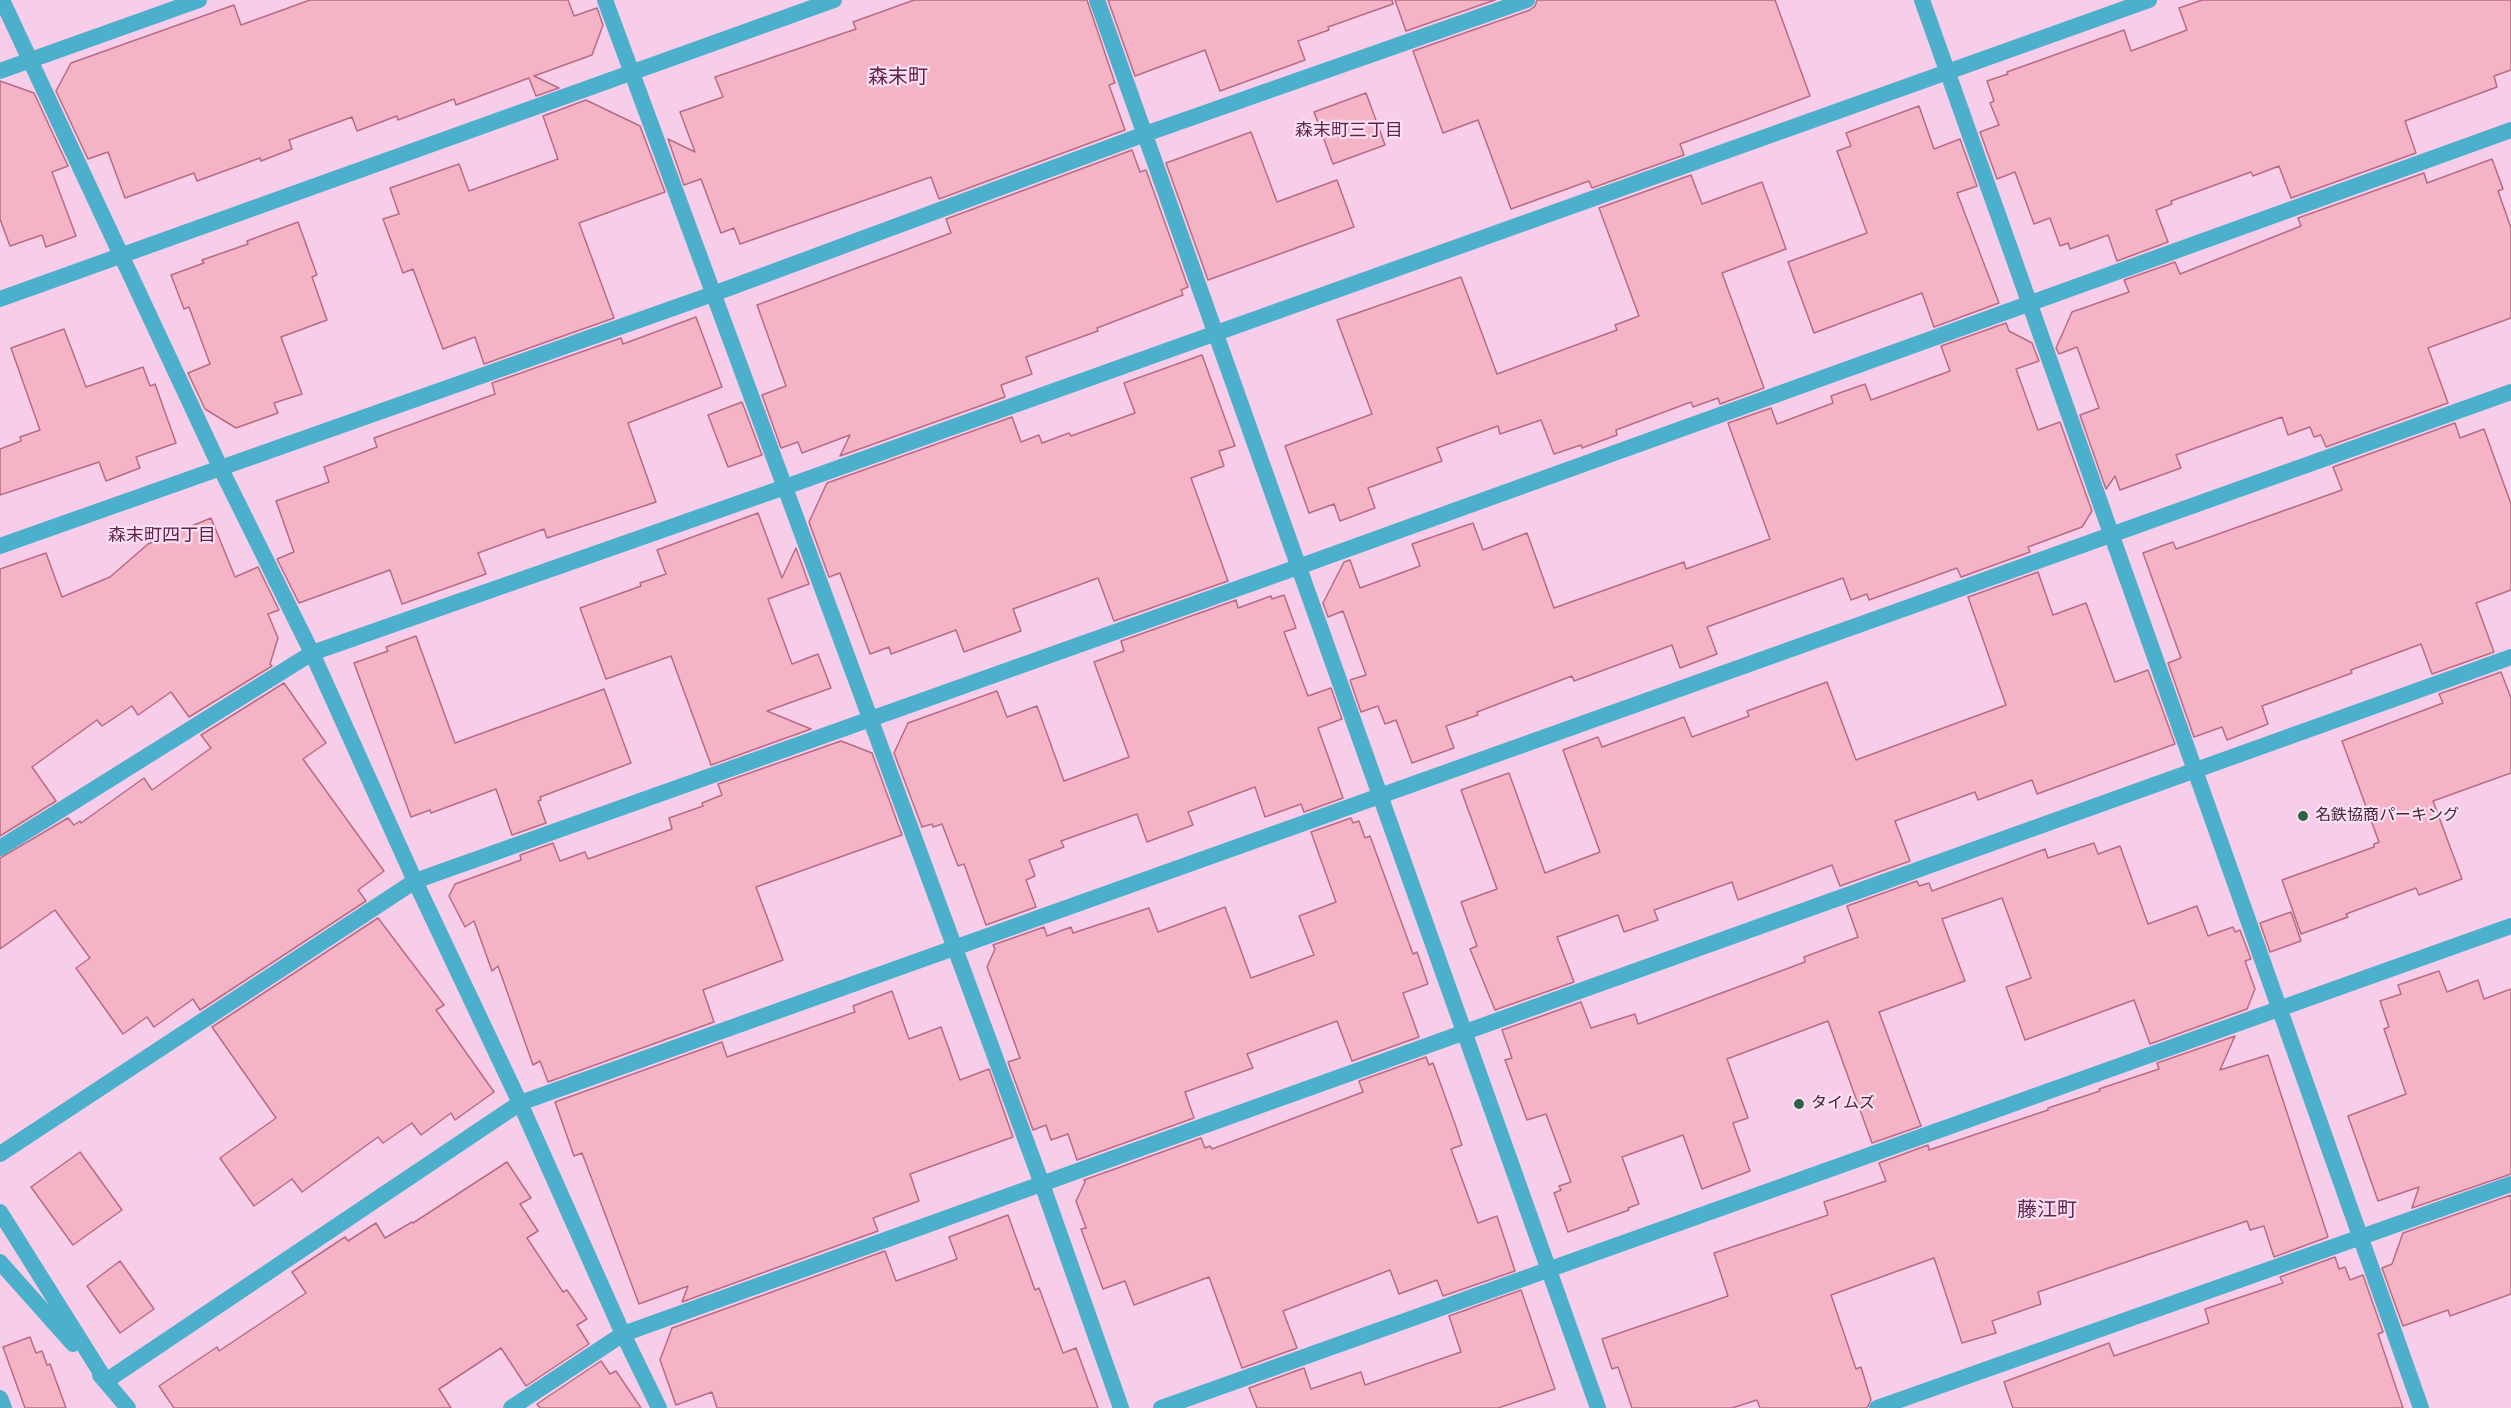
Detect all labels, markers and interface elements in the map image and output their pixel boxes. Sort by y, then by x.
district label: 森末町 [868,66,928,90]
district label: 森末町三丁目 [1295,120,1403,142]
district label: 森末町四丁目 [108,525,216,547]
place label: 名鉄協商パーキング [2315,806,2459,826]
marker: 名鉄協商パーキング [2296,809,2310,823]
place label: タイムズ [1811,1094,1875,1114]
marker: タイムズ [1792,1097,1806,1111]
district label: 藤江町 [2017,1199,2077,1223]

